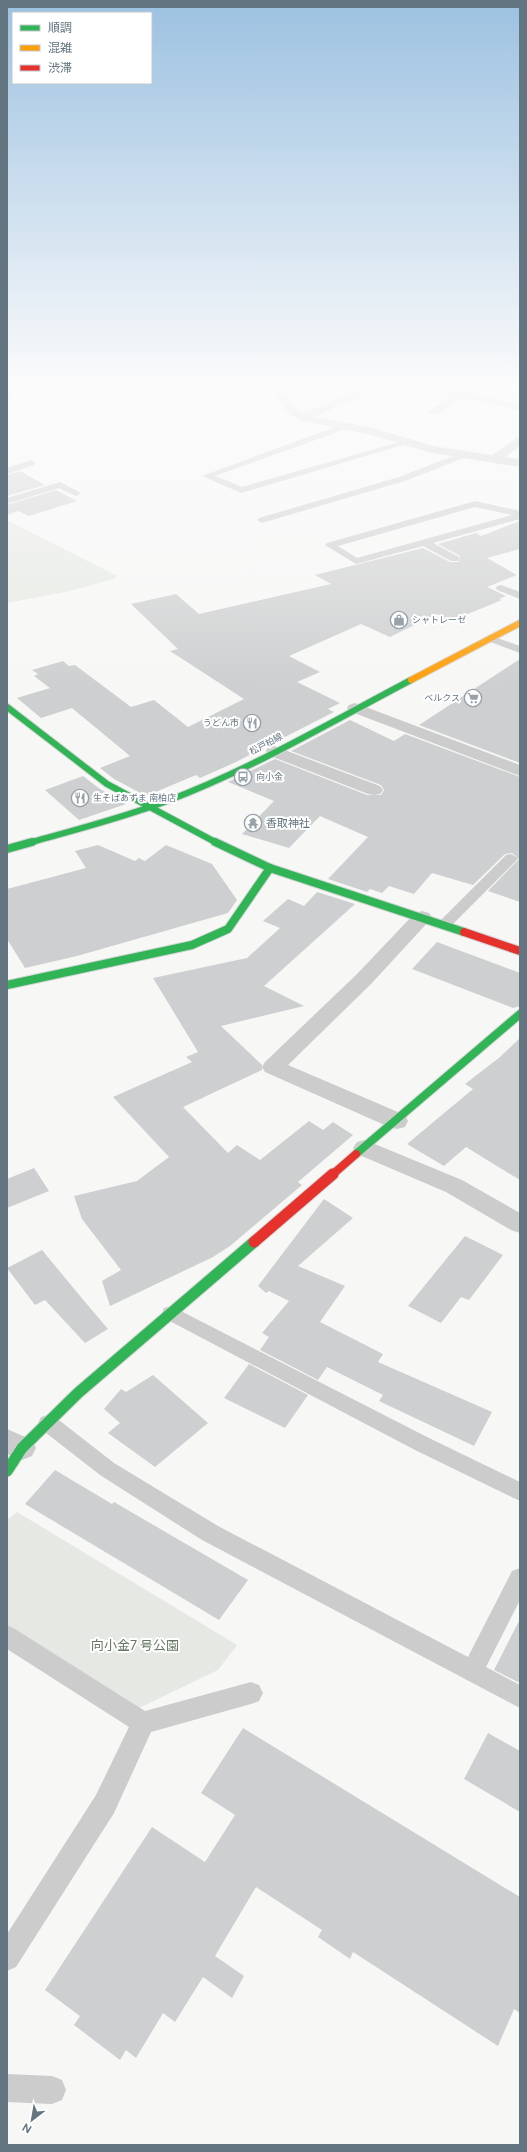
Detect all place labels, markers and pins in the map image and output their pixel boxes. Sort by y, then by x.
shop icon: シャトレーゼ [389,610,409,630]
place label: シャトレーゼ [412,614,466,625]
supermarket icon: ベルクス [463,688,483,708]
place label: ベルクス [424,692,460,703]
restaurant icon: うどん市 [242,713,262,733]
place label: うどん市 [203,717,239,728]
bus stop icon: 向小金 [233,767,253,787]
place label: 向小金 [256,771,283,782]
restaurant icon: 生そばあずま 南柏店 [70,788,90,808]
place label: 生そばあずま 南柏店 [93,792,176,803]
temple icon: 香取神社 [243,813,263,833]
place label: 香取神社 [266,817,310,830]

